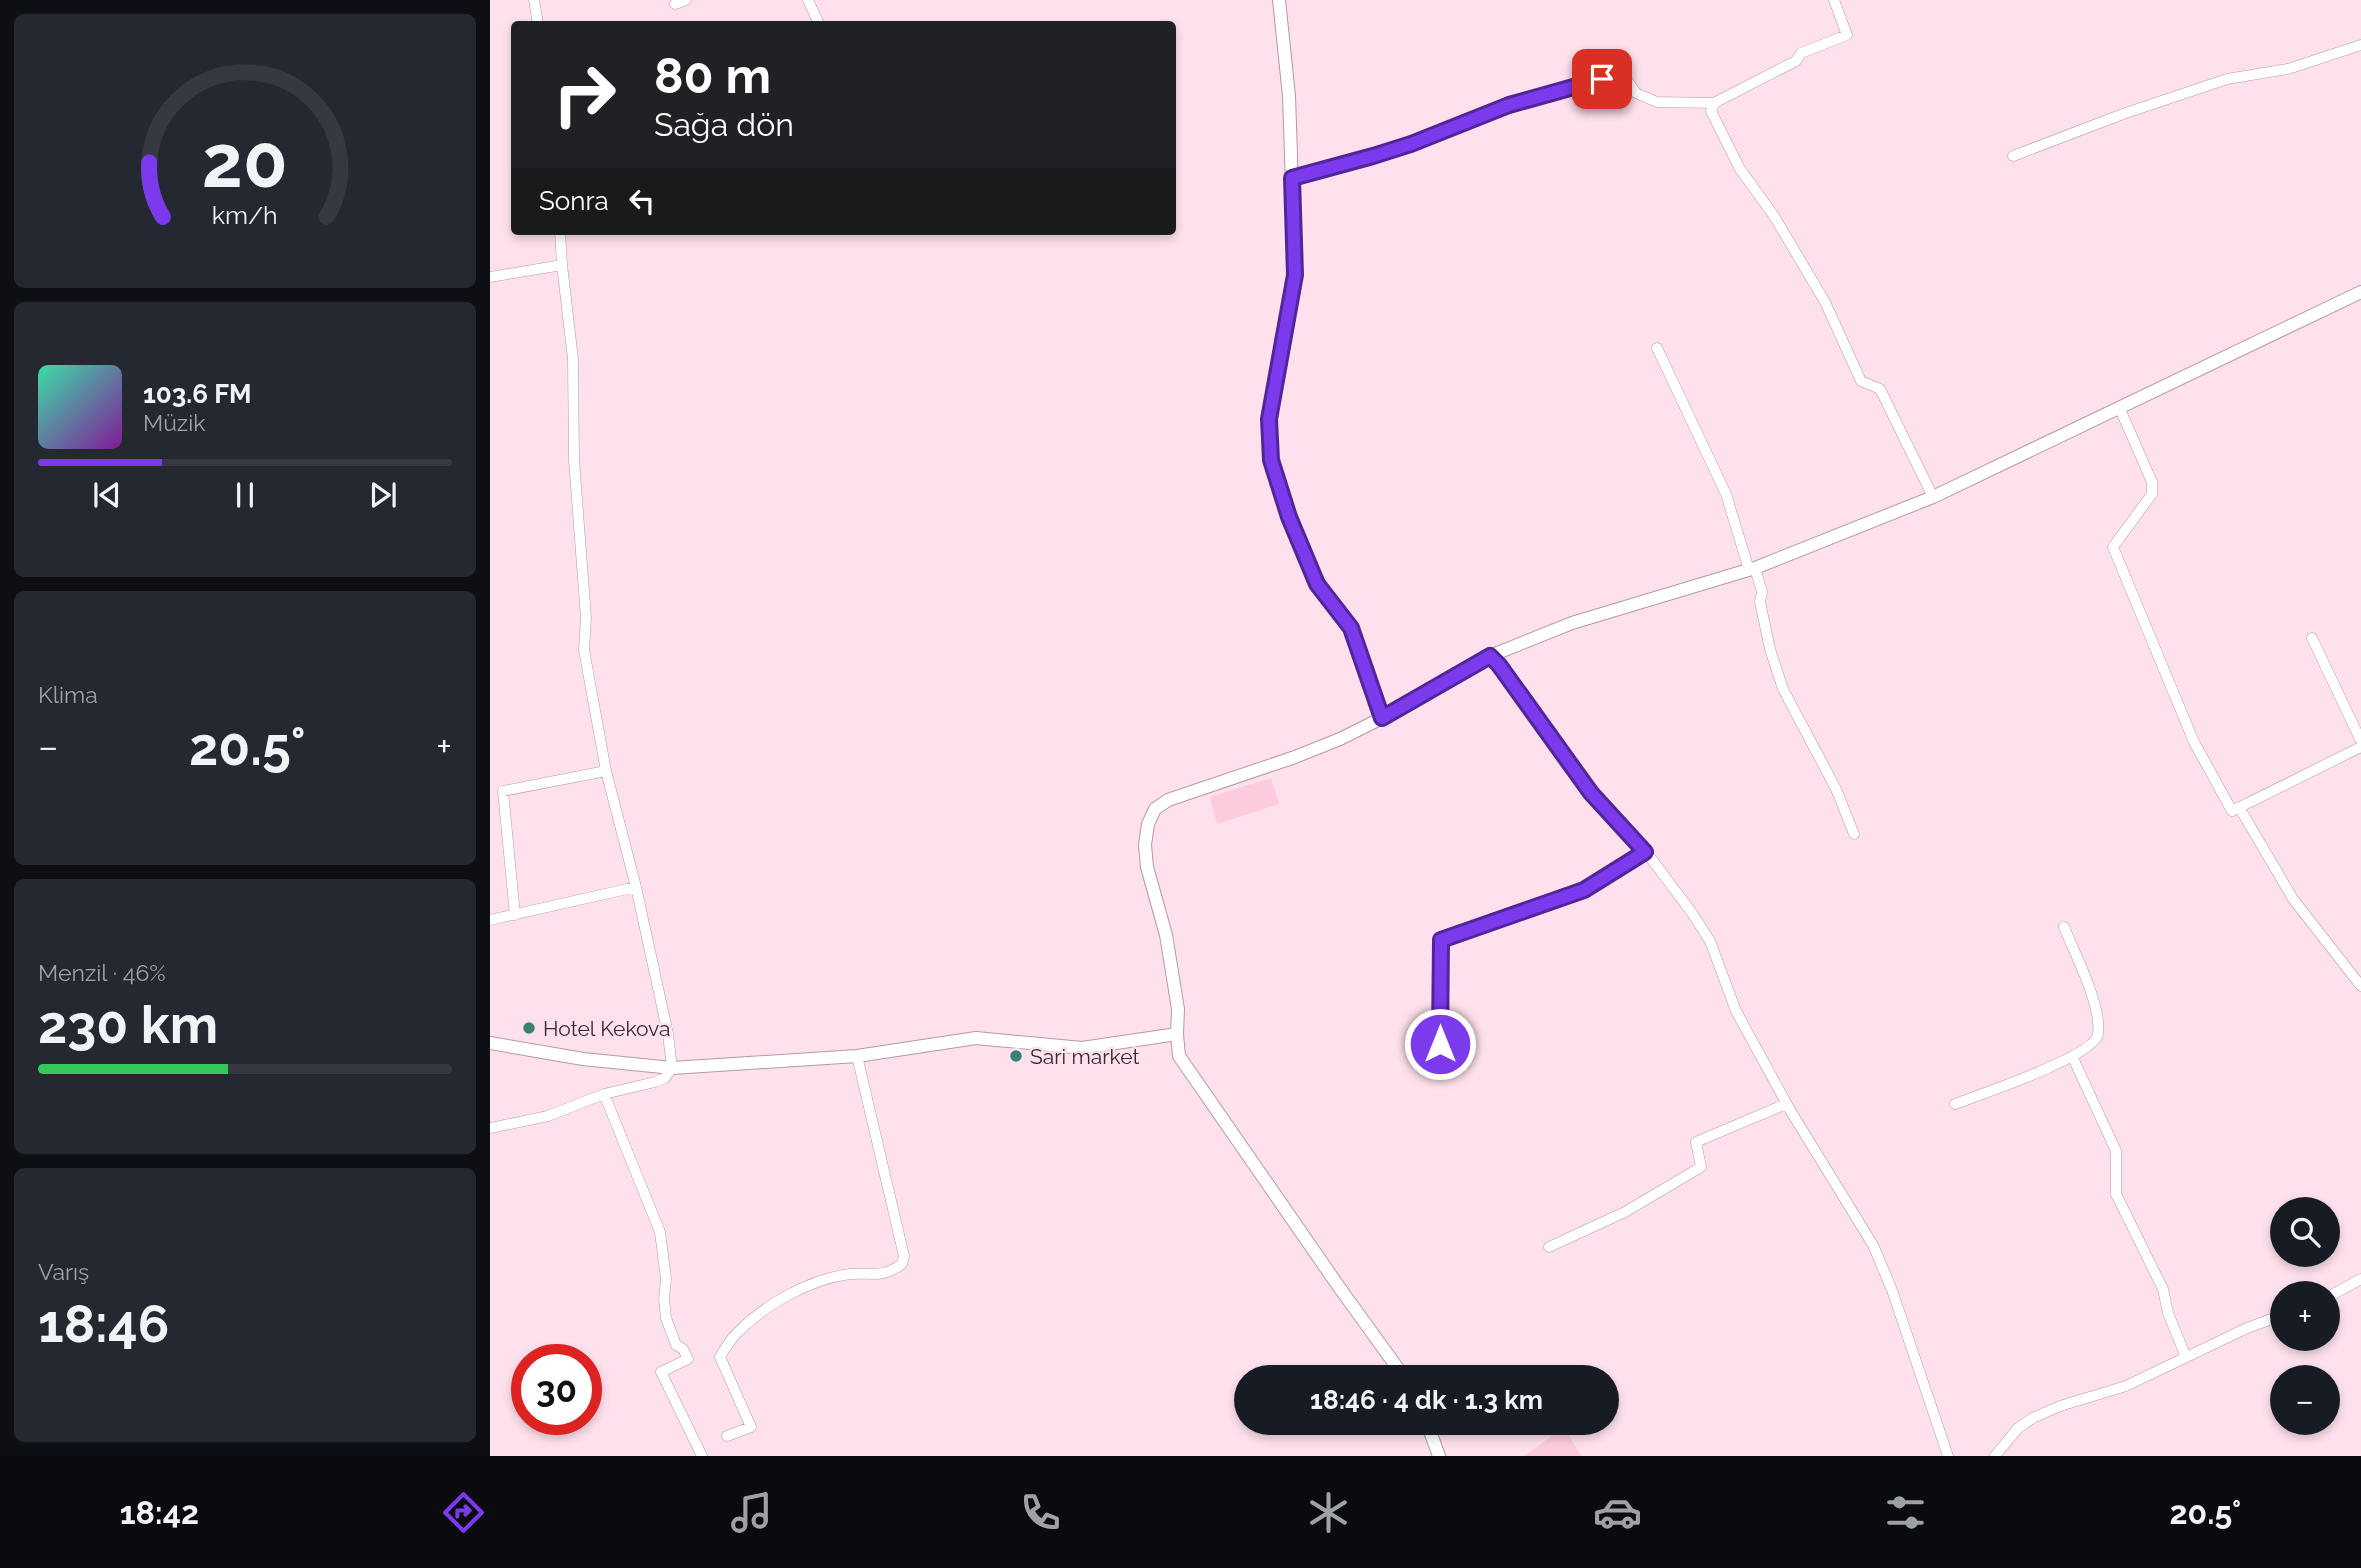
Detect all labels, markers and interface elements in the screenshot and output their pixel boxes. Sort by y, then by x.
text: 80 m [654,47,771,104]
icon: right [539,49,630,140]
pin [1572,49,1632,109]
icon: arrive [1583,60,1621,98]
text: Sağa dön [654,106,794,143]
text: 20 [202,120,288,205]
icon: left [623,182,661,220]
text: Sonra [539,186,609,216]
text: km/h [212,200,278,230]
text: 103.6 FM [143,379,252,409]
text: Müzik [143,409,205,436]
icon: previous [88,476,126,514]
icon: pause [226,476,264,514]
icon: next [364,476,402,514]
text: Klima [38,681,98,708]
text: 20.5° [189,716,306,777]
text: − [38,724,58,769]
text: + [436,724,452,769]
text: Menzil · 46% [38,959,166,986]
text: 230 km [38,994,218,1055]
position arrow [1403,1007,1477,1081]
place label: Hotel Kekova [543,1016,670,1041]
marker: Hotel Kekova [521,1020,537,1036]
place label: Sari market [1030,1044,1139,1069]
marker: Sari market [1008,1048,1024,1064]
map controls [2270,1197,2340,1435]
button: search [2270,1197,2340,1267]
text: Varış [38,1258,89,1285]
button: + [2270,1281,2340,1351]
text: 18:46 [38,1293,169,1354]
speed limit sign: 30 [511,1344,602,1435]
button: − [2270,1365,2340,1435]
text: 18:46 · 4 dk · 1.3 km [1310,1385,1543,1415]
icon: directions [439,1488,488,1537]
icon: music [727,1488,776,1537]
icon: phone [1016,1488,1065,1537]
icon: climate [1304,1488,1353,1537]
icon: car [1593,1488,1642,1537]
icon: filters [1881,1488,1930,1537]
text: 18:42 [120,1494,199,1531]
text: 20.5° [2170,1494,2241,1531]

